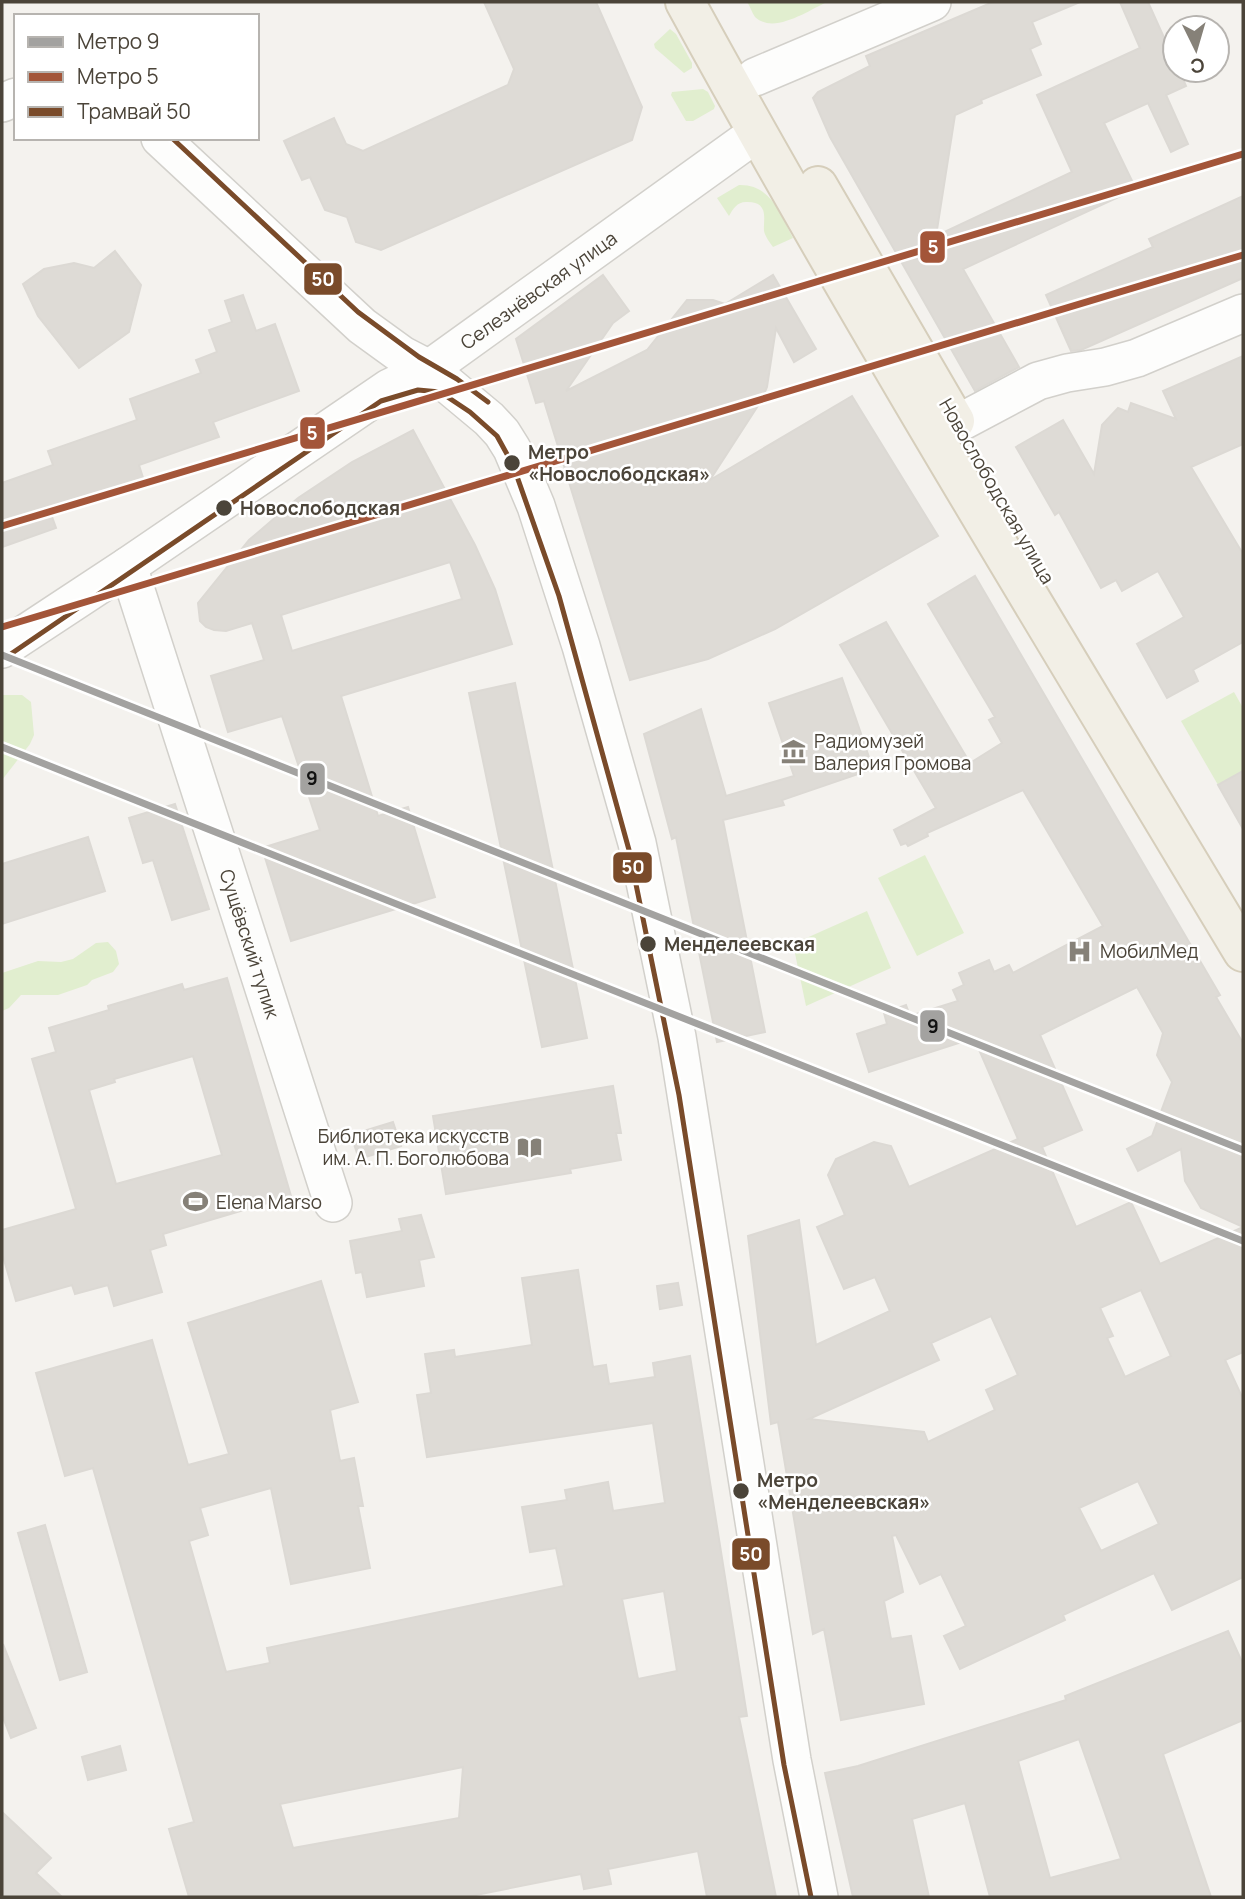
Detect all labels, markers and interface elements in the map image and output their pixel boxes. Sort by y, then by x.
legend [14,14,259,140]
north arrow [1161,14,1231,84]
text: Метро 9 [77,27,160,55]
text: С [1189,52,1206,79]
text: Метро 5 [77,62,159,90]
text: Трамвай 50 [77,97,191,125]
street label: Селезнёвская улица [455,225,622,355]
line badge: 5 [919,230,946,264]
text: 5 [927,234,939,260]
line badge: 50 [303,262,343,296]
text: 50 [311,266,335,292]
street label: Новослободская улица [933,393,1061,589]
line badge: 5 [299,416,326,450]
text: 5 [306,420,318,446]
place label: Метро «Новослободская» [528,439,710,487]
marker: Метро «Новослободская» [502,453,522,473]
place label: Новослободская [240,495,400,521]
marker: Новослободская [214,498,234,518]
place label: Радиомузей Валерия Громова [814,728,971,776]
museum icon: Радиомузей Валерия Громова [780,738,808,766]
line badge: 9 [299,762,326,796]
text: 9 [306,765,318,791]
line badge: 50 [612,851,653,884]
text: 50 [621,854,645,880]
street label: Сущёвский тупик [213,866,286,1022]
place label: Менделеевская [664,931,815,957]
marker: Менделеевская [638,934,658,954]
hospital icon: МобилМед [1066,937,1094,965]
place label: МобилМед [1100,938,1198,964]
line badge: 9 [919,1009,946,1043]
text: 9 [927,1013,939,1039]
place label: Библиотека искусств им. А. П. Боголюбова [318,1123,509,1171]
library icon: Библиотека искусств им. А. П. Боголюбова [515,1133,543,1161]
sports icon: Elena Marso [182,1188,210,1216]
place label: Elena Marso [216,1189,322,1215]
place label: Метро «Менделеевская» [757,1467,930,1515]
marker: Метро «Менделеевская» [731,1481,751,1501]
line badge: 50 [731,1537,771,1571]
text: 50 [739,1541,763,1567]

